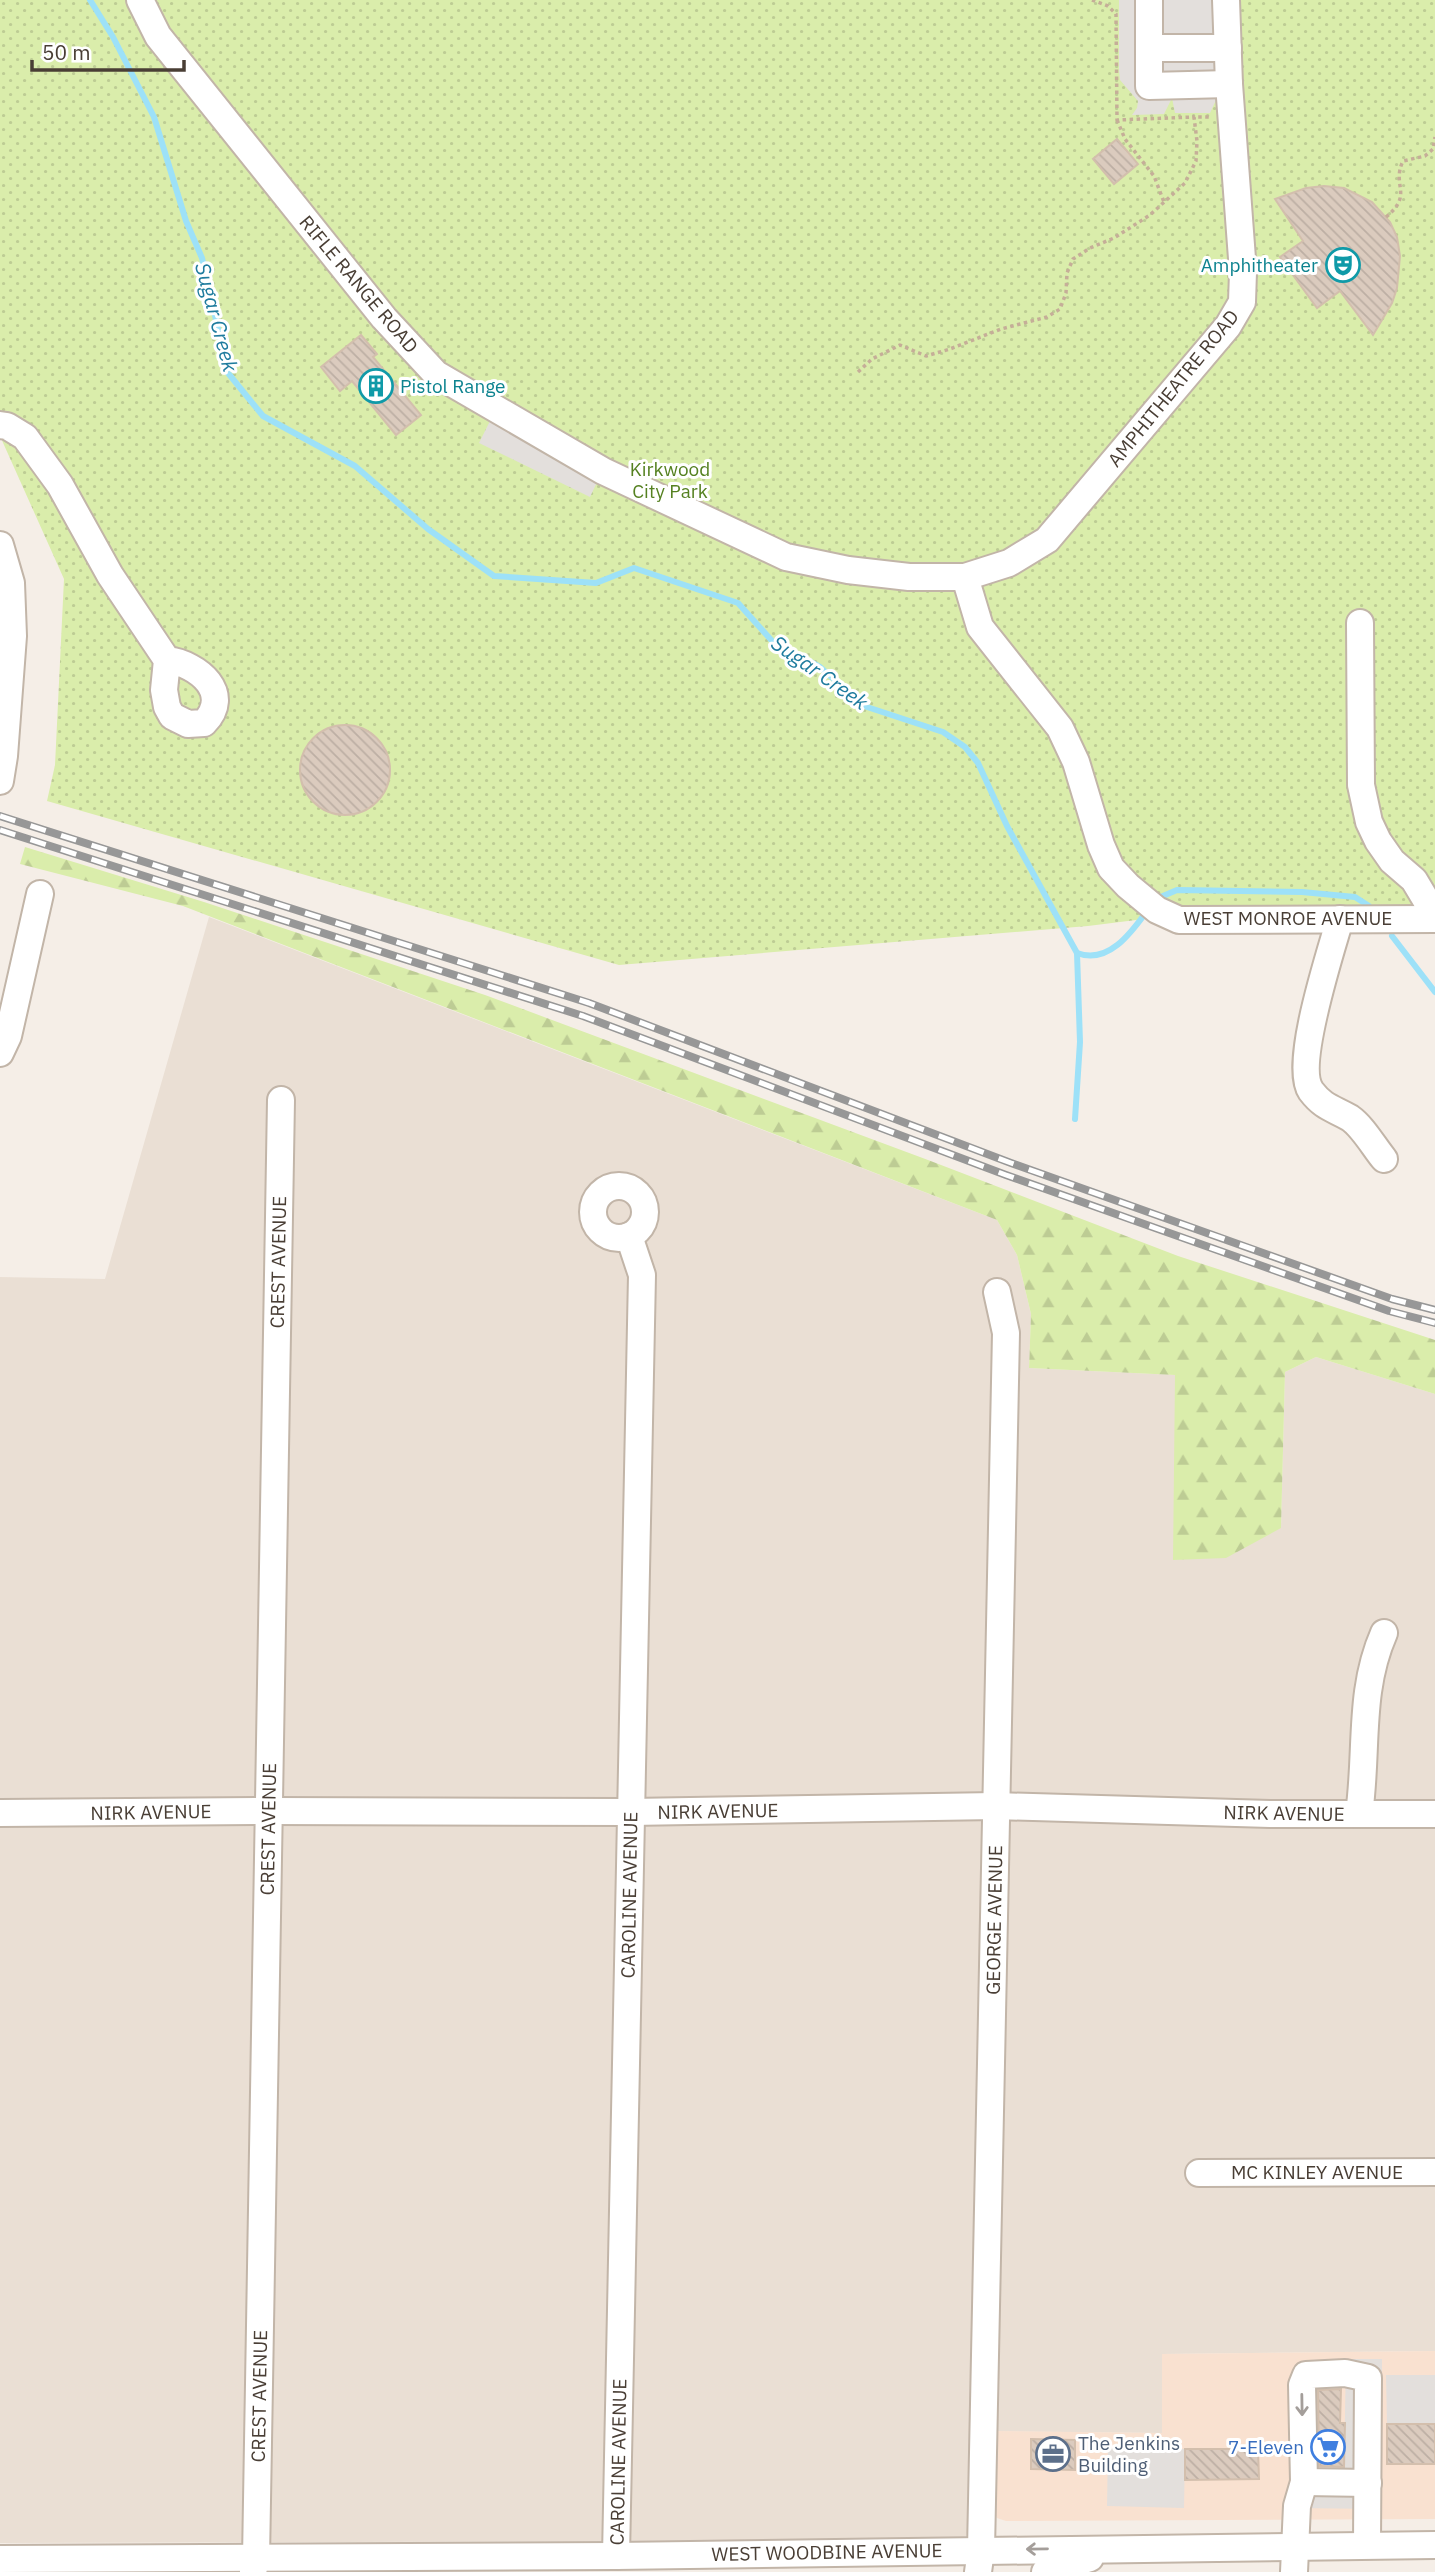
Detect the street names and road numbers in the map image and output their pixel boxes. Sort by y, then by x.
street label: RIFLE RANGE ROAD [295,210,423,358]
street label: AMPHITHEATRE ROAD [1102,305,1244,471]
street label: WEST MONROE AVENUE [1184,906,1392,930]
street label: CREST AVENUE [265,1195,291,1329]
street label: CREST AVENUE [255,1762,281,1896]
street label: NIRK AVENUE [657,1798,779,1824]
street label: NIRK AVENUE [90,1799,212,1825]
street label: NIRK AVENUE [1223,1800,1345,1826]
street label: CAROLINE AVENUE [616,1811,642,1979]
street label: GEORGE AVENUE [981,1845,1007,1995]
street label: MC KINLEY AVENUE [1231,2160,1403,2184]
street label: CREST AVENUE [246,2329,272,2463]
street label: CAROLINE AVENUE [605,2378,631,2546]
street label: WEST WOODBINE AVENUE [711,2538,943,2566]

